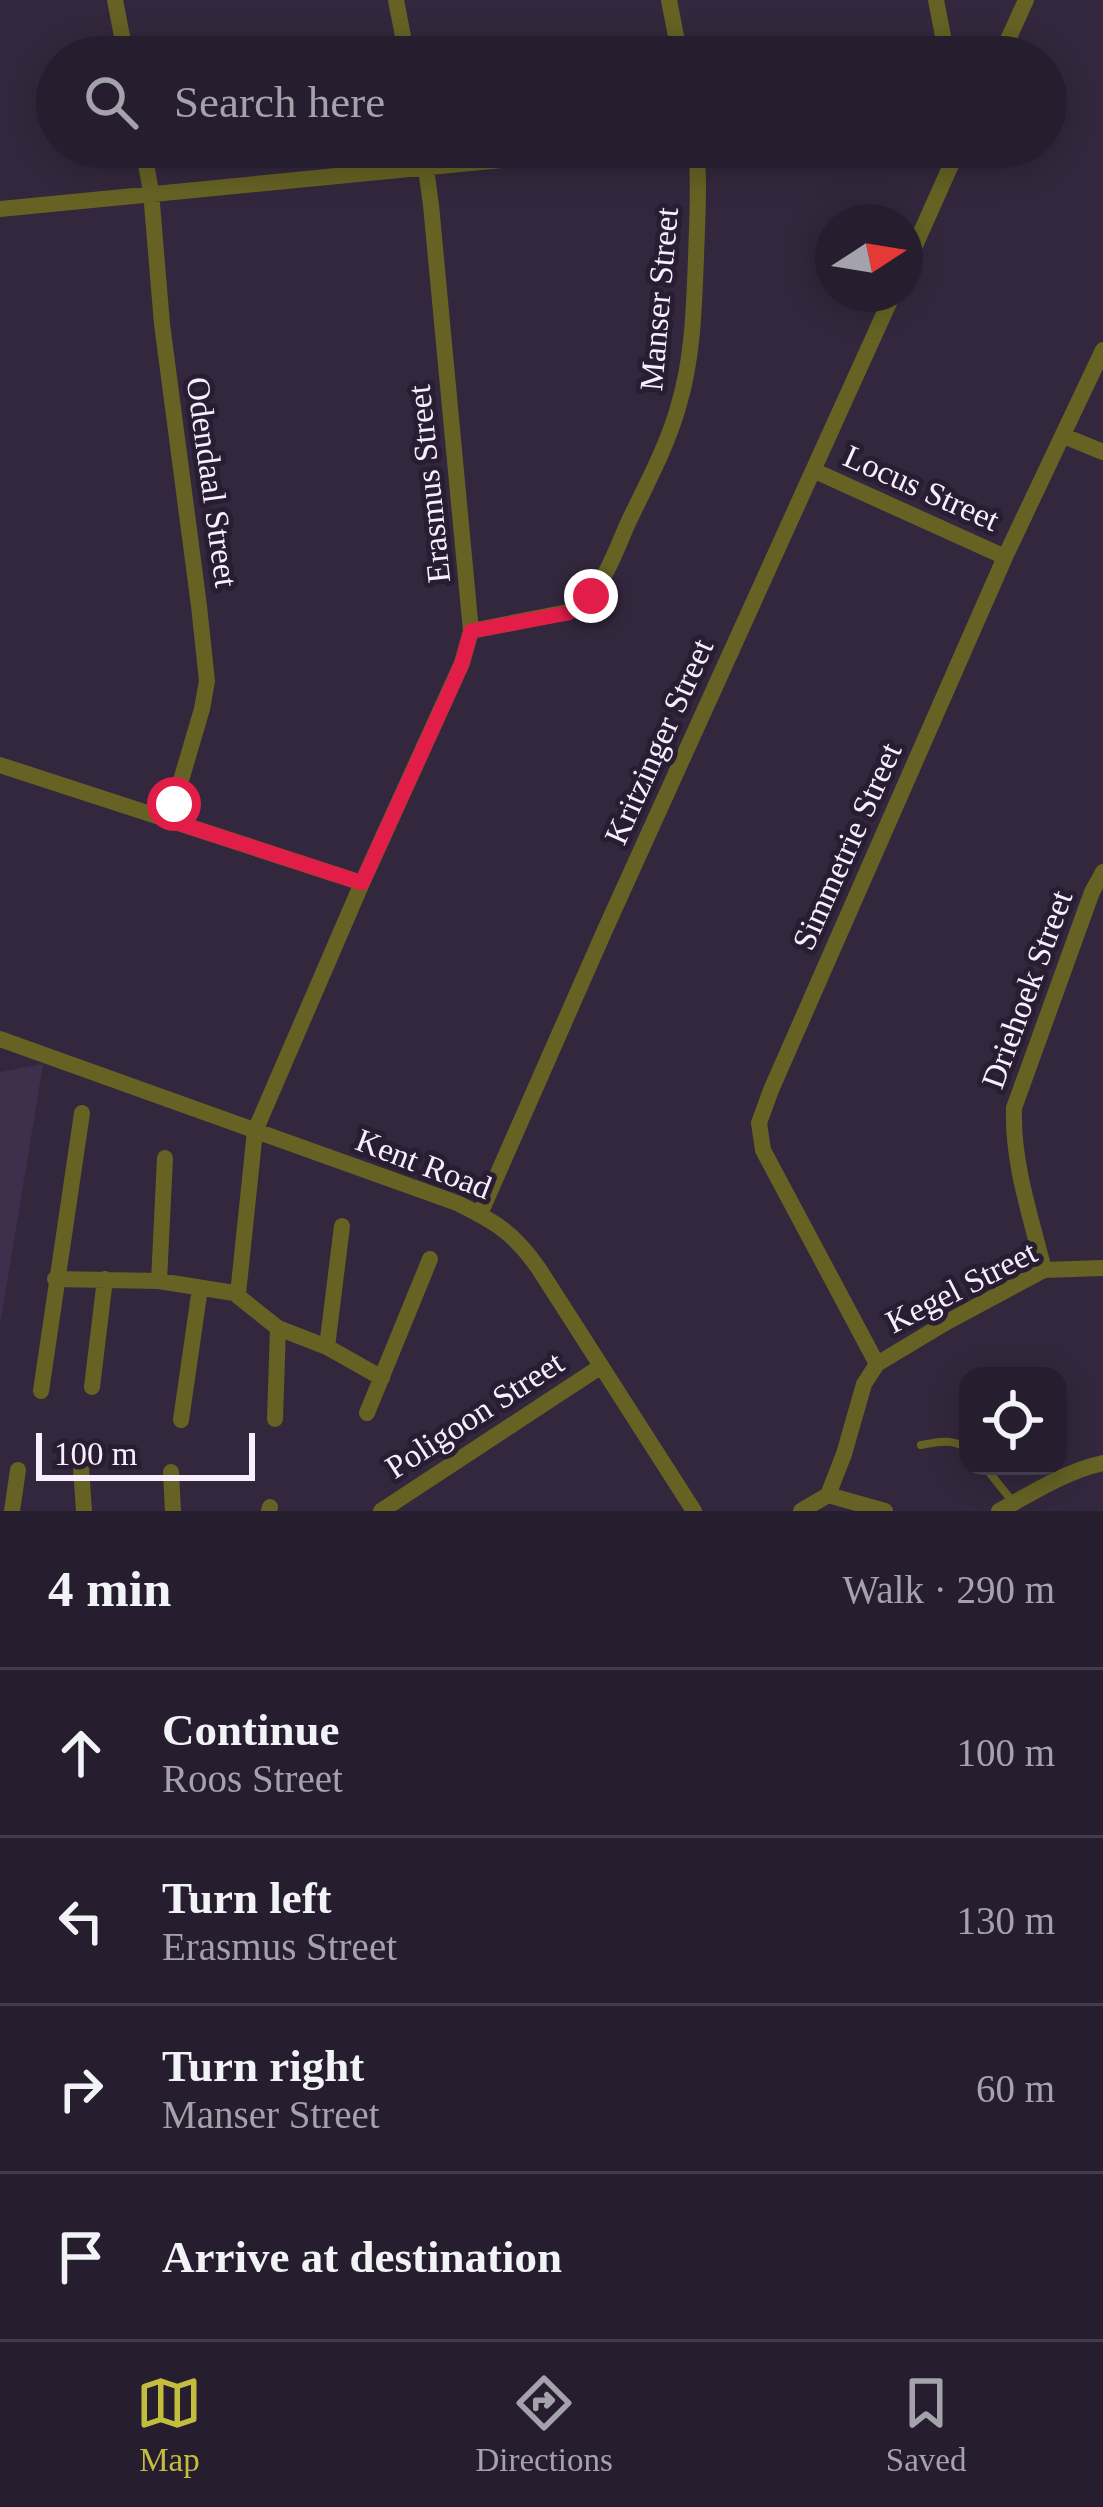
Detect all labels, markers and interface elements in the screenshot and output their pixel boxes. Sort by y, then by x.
search box [36,36,1067,168]
icon: search [78,69,144,135]
text: Search here [174,77,385,127]
north arrow [815,204,923,312]
street label: Manser Street [633,206,685,392]
street label: Odendaal Street [179,375,245,589]
street label: Erasmus Street [401,383,457,585]
street label: Locus Street [839,438,1005,538]
route end [564,569,618,623]
street label: Kritzinger Street [598,633,720,850]
street label: Simmetrie Street [785,737,909,955]
route start [147,777,201,831]
street label: Driehoek Street [974,885,1079,1093]
street label: Kent Road [351,1122,497,1206]
street label: Kegel Street [880,1234,1043,1340]
street label: Poligoon Street [379,1344,570,1486]
map controls [959,1367,1067,1475]
button: locate [959,1367,1067,1475]
scale bar [36,1427,255,1480]
text: 100 m [54,1436,137,1472]
text: 4 min [48,1561,171,1617]
text: Walk · 290 m [843,1568,1055,1611]
text: Continue [162,1705,340,1755]
icon: ahead [48,1720,114,1786]
text: 100 m [956,1731,1055,1774]
text: Roos Street [162,1757,343,1800]
text: Turn left [162,1873,332,1923]
icon: left [48,1888,114,1954]
text: 130 m [956,1899,1055,1942]
text: Erasmus Street [162,1925,397,1968]
text: Turn right [162,2041,364,2091]
icon: right [48,2056,114,2122]
text: 60 m [976,2067,1055,2110]
text: Manser Street [162,2093,380,2136]
icon: arrive [48,2224,114,2290]
text: Arrive at destination [162,2232,562,2282]
tab: Map [136,2370,202,2479]
tab: Directions [475,2370,613,2479]
tab: Saved [886,2370,967,2479]

